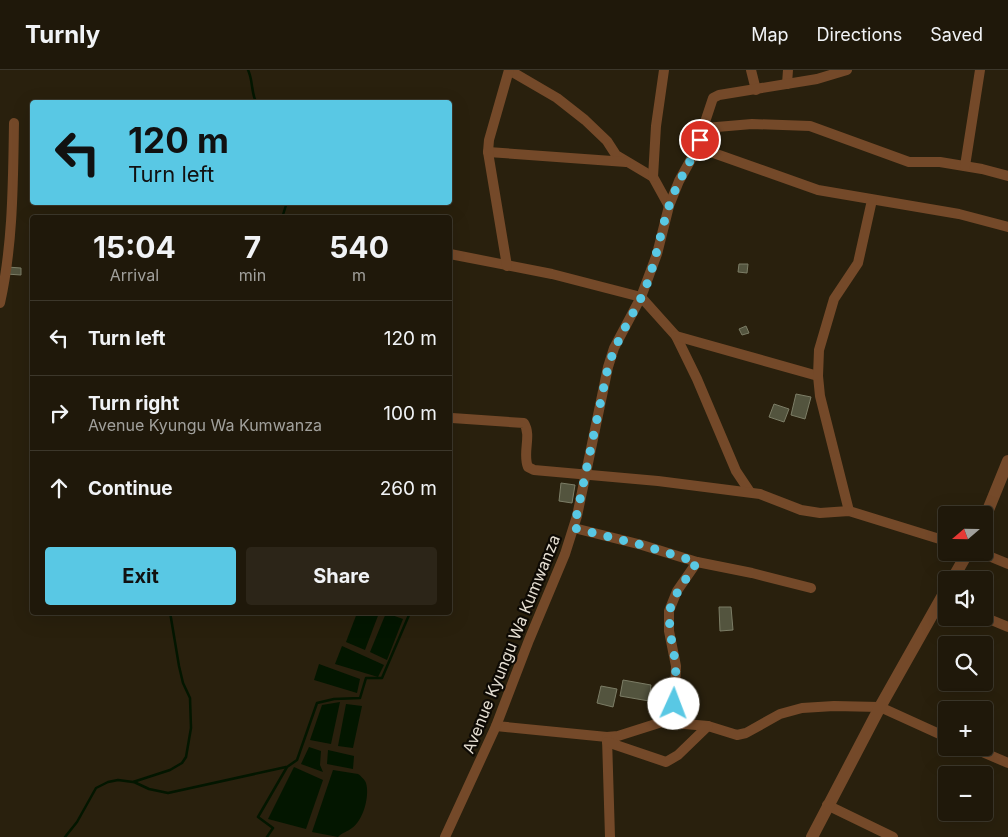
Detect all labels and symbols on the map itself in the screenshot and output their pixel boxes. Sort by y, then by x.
pin [679,119,721,161]
north arrow [938,506,992,561]
street label: Avenue Kyungu Wa Kumwanza [458,532,564,756]
position arrow [647,677,699,729]

